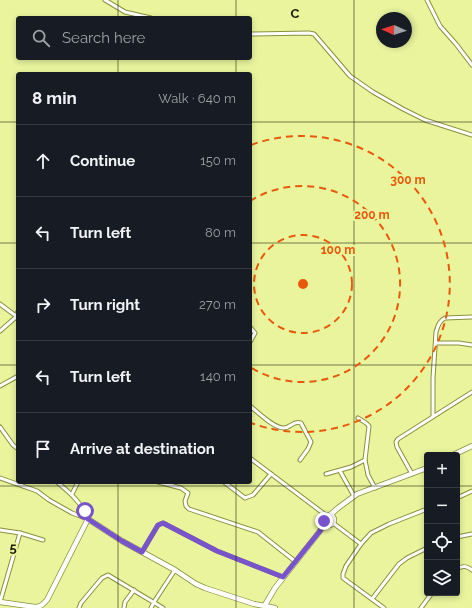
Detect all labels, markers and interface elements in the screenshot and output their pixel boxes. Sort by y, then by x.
text: C [291,6,300,21]
north arrow [376,12,412,48]
search box [16,16,252,60]
icon: search [30,27,52,49]
text: Search here [62,29,145,47]
text: 8 min [32,88,77,108]
text: Walk · 640 m [158,91,236,106]
icon: ahead [32,150,54,172]
text: Continue [70,152,135,170]
text: 150 m [200,153,236,168]
text: 300 m [390,173,426,187]
text: 200 m [354,208,390,222]
icon: left [32,222,54,244]
text: Turn left [70,224,131,242]
text: 80 m [205,225,236,240]
text: 100 m [321,243,355,257]
centre of rings [296,277,310,291]
icon: right [32,294,54,316]
text: Turn right [70,296,140,314]
text: 270 m [199,297,236,312]
icon: left [32,366,54,388]
text: Turn left [70,368,131,386]
text: 140 m [200,369,236,384]
icon: arrive [32,438,54,460]
text: Arrive at destination [70,440,215,458]
map controls [424,452,460,596]
button: + [424,452,460,488]
button: − [424,488,460,524]
route start [76,502,94,520]
route end [315,512,333,530]
button: locate [424,524,460,560]
text: 5 [9,540,17,555]
button: layers [424,560,460,596]

